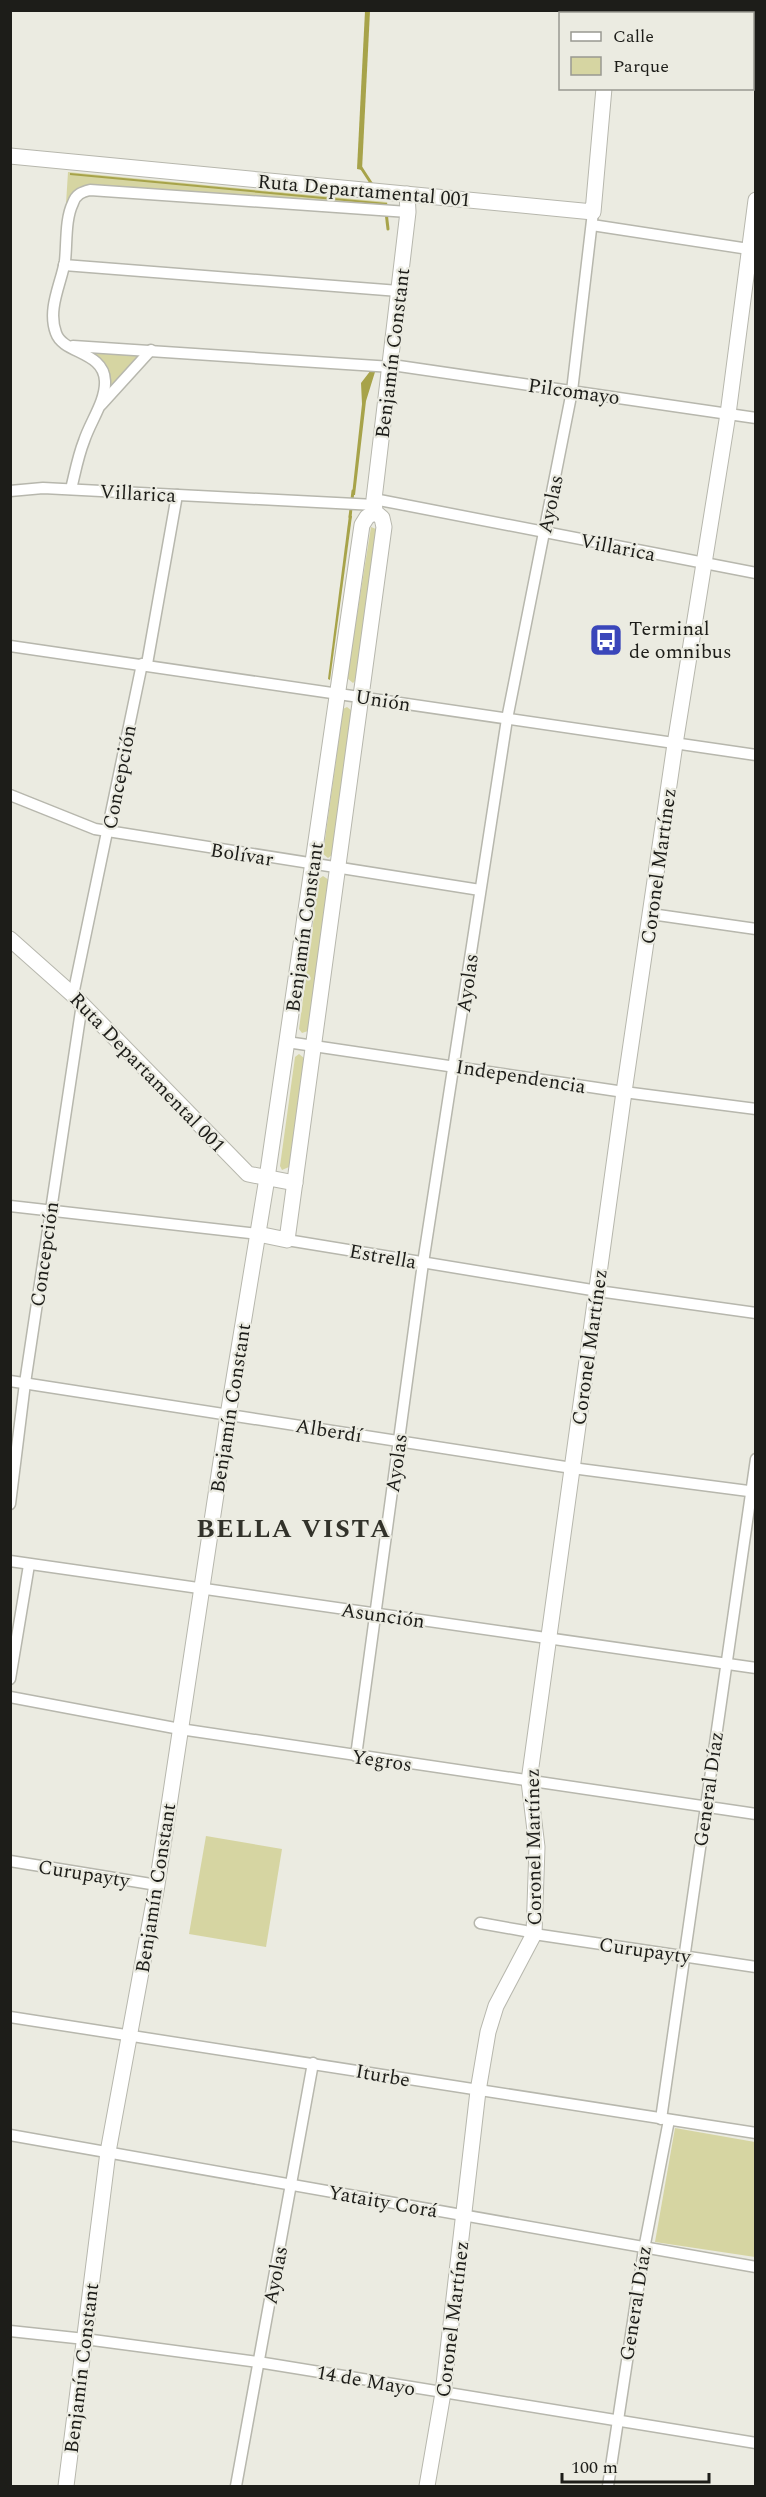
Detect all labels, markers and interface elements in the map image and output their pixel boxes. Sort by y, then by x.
legend [559,12,754,90]
text: Calle [613,23,654,50]
text: Parque [613,53,669,80]
street label: Ruta Departamental 001 [256,167,472,215]
street label: Benjamín Constant [368,266,418,440]
street label: Pilcomayo [526,371,622,413]
street label: Ayolas [530,472,572,536]
street label: Villarica [99,477,177,511]
street label: Villarica [578,526,658,570]
place label: Terminal de omnibus [629,614,732,667]
bus stop icon: Terminal de omnibus [588,622,624,658]
street label: Unión [353,682,413,720]
street label: Concepción [95,722,145,832]
street label: Coronel Martínez [633,786,685,946]
street label: Bolívar [208,835,276,875]
street label: Benjamín Constant [278,840,332,1014]
street label: Ayolas [449,952,487,1014]
street label: Ruta Departamental 001 [62,985,232,1160]
street label: Independencia [454,1052,588,1102]
street label: Concepción [23,1200,67,1309]
street label: Estrella [347,1236,419,1278]
street label: Coronel Martínez [564,1267,616,1427]
street label: Benjamín Constant [203,1321,259,1495]
street label: Alberdí [293,1411,365,1451]
street label: Ayolas [378,1432,416,1494]
district label: BELLA VISTA [196,1509,392,1549]
street label: Asunción [339,1595,427,1637]
street label: General Díaz [686,1730,732,1849]
street label: Yegros [350,1742,414,1780]
street label: Coronel Martínez [518,1768,550,1926]
street label: Benjamín Constant [128,1801,184,1975]
street label: Curupayty [36,1852,133,1896]
street label: Curupayty [597,1930,694,1972]
street label: Iturbe [353,2056,413,2096]
street label: Yataity Corá [326,2178,440,2226]
street label: Coronel Martínez [429,2239,477,2399]
street label: Ayolas [256,2243,296,2307]
street label: General Díaz [612,2244,660,2363]
street label: Benjamín Constant [57,2281,107,2455]
street label: 14 de Mayo [314,2358,418,2404]
scale bar [562,2446,709,2484]
text: 100 m [571,2454,618,2481]

